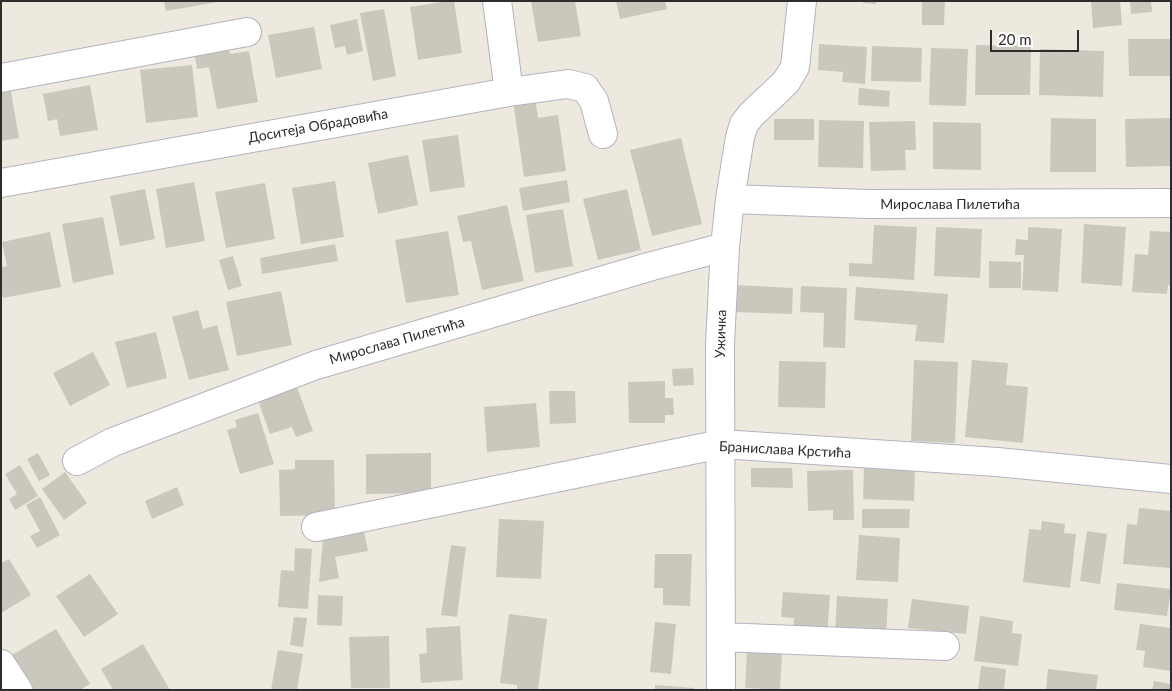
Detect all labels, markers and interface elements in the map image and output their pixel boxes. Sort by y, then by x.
scale bar [992,20,1081,52]
text: 20 m [998,30,1032,48]
street label: Доситеја Обрадовића [247,105,389,147]
street label: Мирослава Пилетића [880,196,1020,212]
street label: Ужичка [712,309,730,359]
street label: Мирослава Пилетића [328,314,466,368]
street label: Бранислава Крстића [718,438,852,462]

